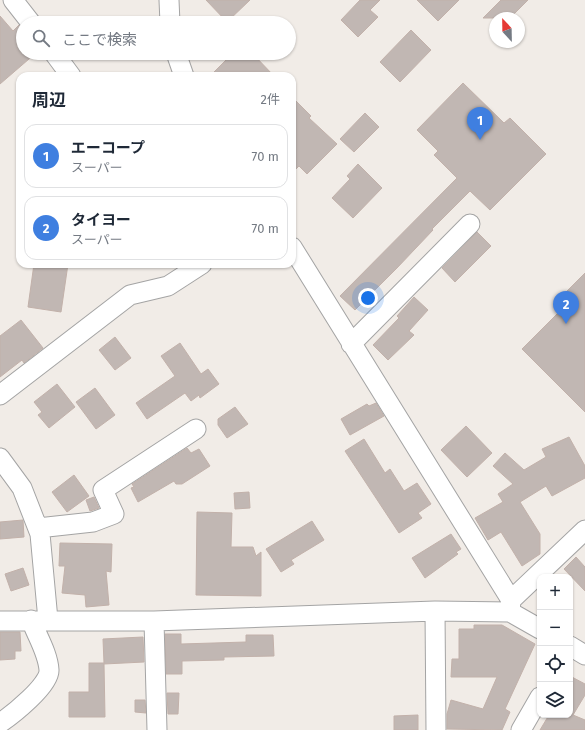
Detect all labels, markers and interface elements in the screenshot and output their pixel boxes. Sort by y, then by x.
north arrow [489,12,525,48]
search box [16,16,296,60]
icon: search [30,27,52,49]
text: ここで検索 [62,31,137,49]
text: 周辺 [32,90,66,111]
text: 2件 [261,92,280,107]
pin: 1 [467,107,493,140]
text: エーコープ [71,139,145,157]
text: 1 [43,149,49,164]
text: 70 m [252,149,279,164]
text: スーパー [71,160,123,175]
text: タイヨー [71,211,131,229]
text: 2 [43,221,49,236]
text: 70 m [252,221,279,236]
text: スーパー [71,232,123,247]
your location [358,288,378,308]
pin: 2 [553,291,579,324]
map controls [537,574,573,718]
button: + [537,574,573,610]
button: − [537,610,573,646]
button: locate [537,646,573,682]
button: layers [537,682,573,718]

